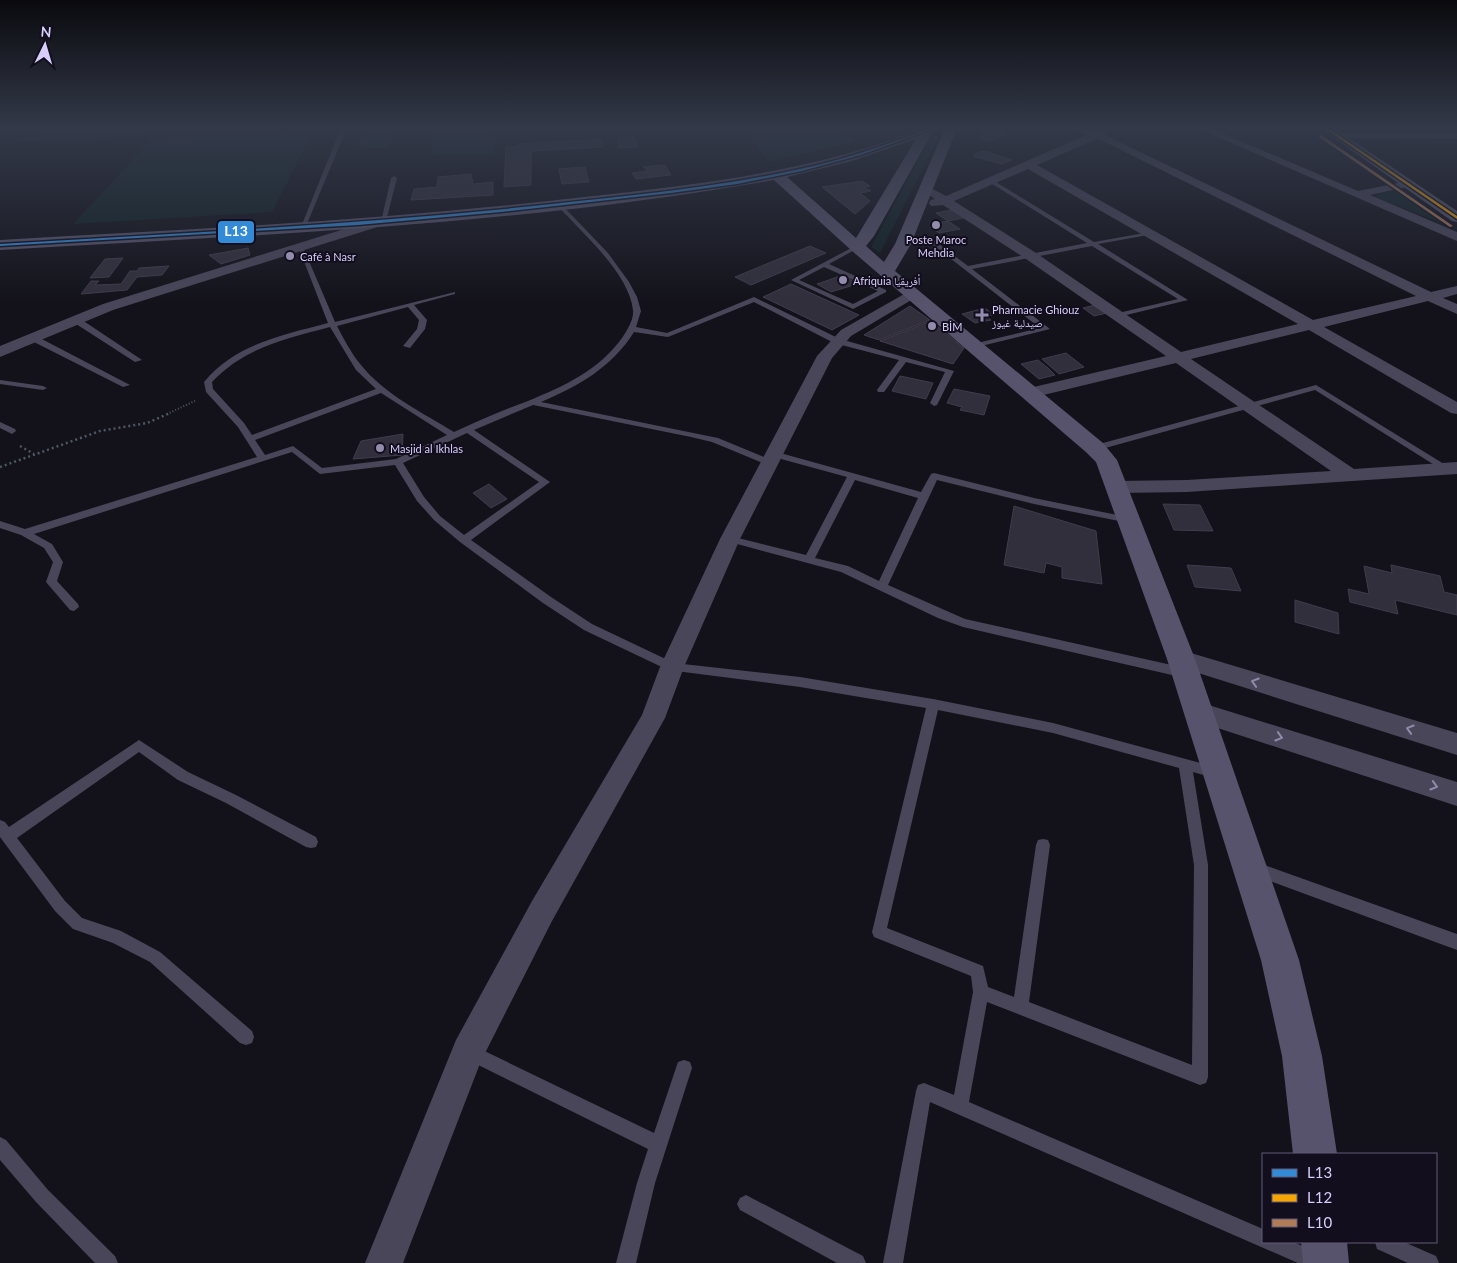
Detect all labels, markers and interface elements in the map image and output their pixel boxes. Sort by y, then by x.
north arrow [20,20,70,70]
text: N [40,23,52,40]
marker: Poste Maroc Mehdia [930,219,942,231]
line badge: L13 [217,220,255,244]
text: L13 [224,222,248,239]
place label: Poste Maroc Mehdia [906,233,966,259]
marker: Café à Nasr [284,250,296,262]
place label: Café à Nasr [300,250,356,263]
marker: Afriquia أفريقيا [837,274,849,286]
place label: Afriquia أفريقيا [853,274,920,287]
place label: Pharmacie Ghiouz صيدلية غيوز [991,303,1079,329]
marker: Pharmacie Ghiouz صيدلية غيوز [976,309,988,321]
marker: BİM [926,320,938,332]
place label: BİM [942,320,962,333]
marker: Masjid al Ikhlas [374,442,386,454]
place label: Masjid al Ikhlas [390,442,463,455]
one-way arrow [1251,677,1260,687]
one-way arrow [1407,725,1415,735]
one-way arrow [1274,732,1282,742]
one-way arrow [1429,781,1437,791]
legend [1262,1153,1437,1243]
text: L13 [1307,1163,1332,1181]
text: L12 [1307,1188,1332,1206]
text: L10 [1307,1213,1332,1231]

